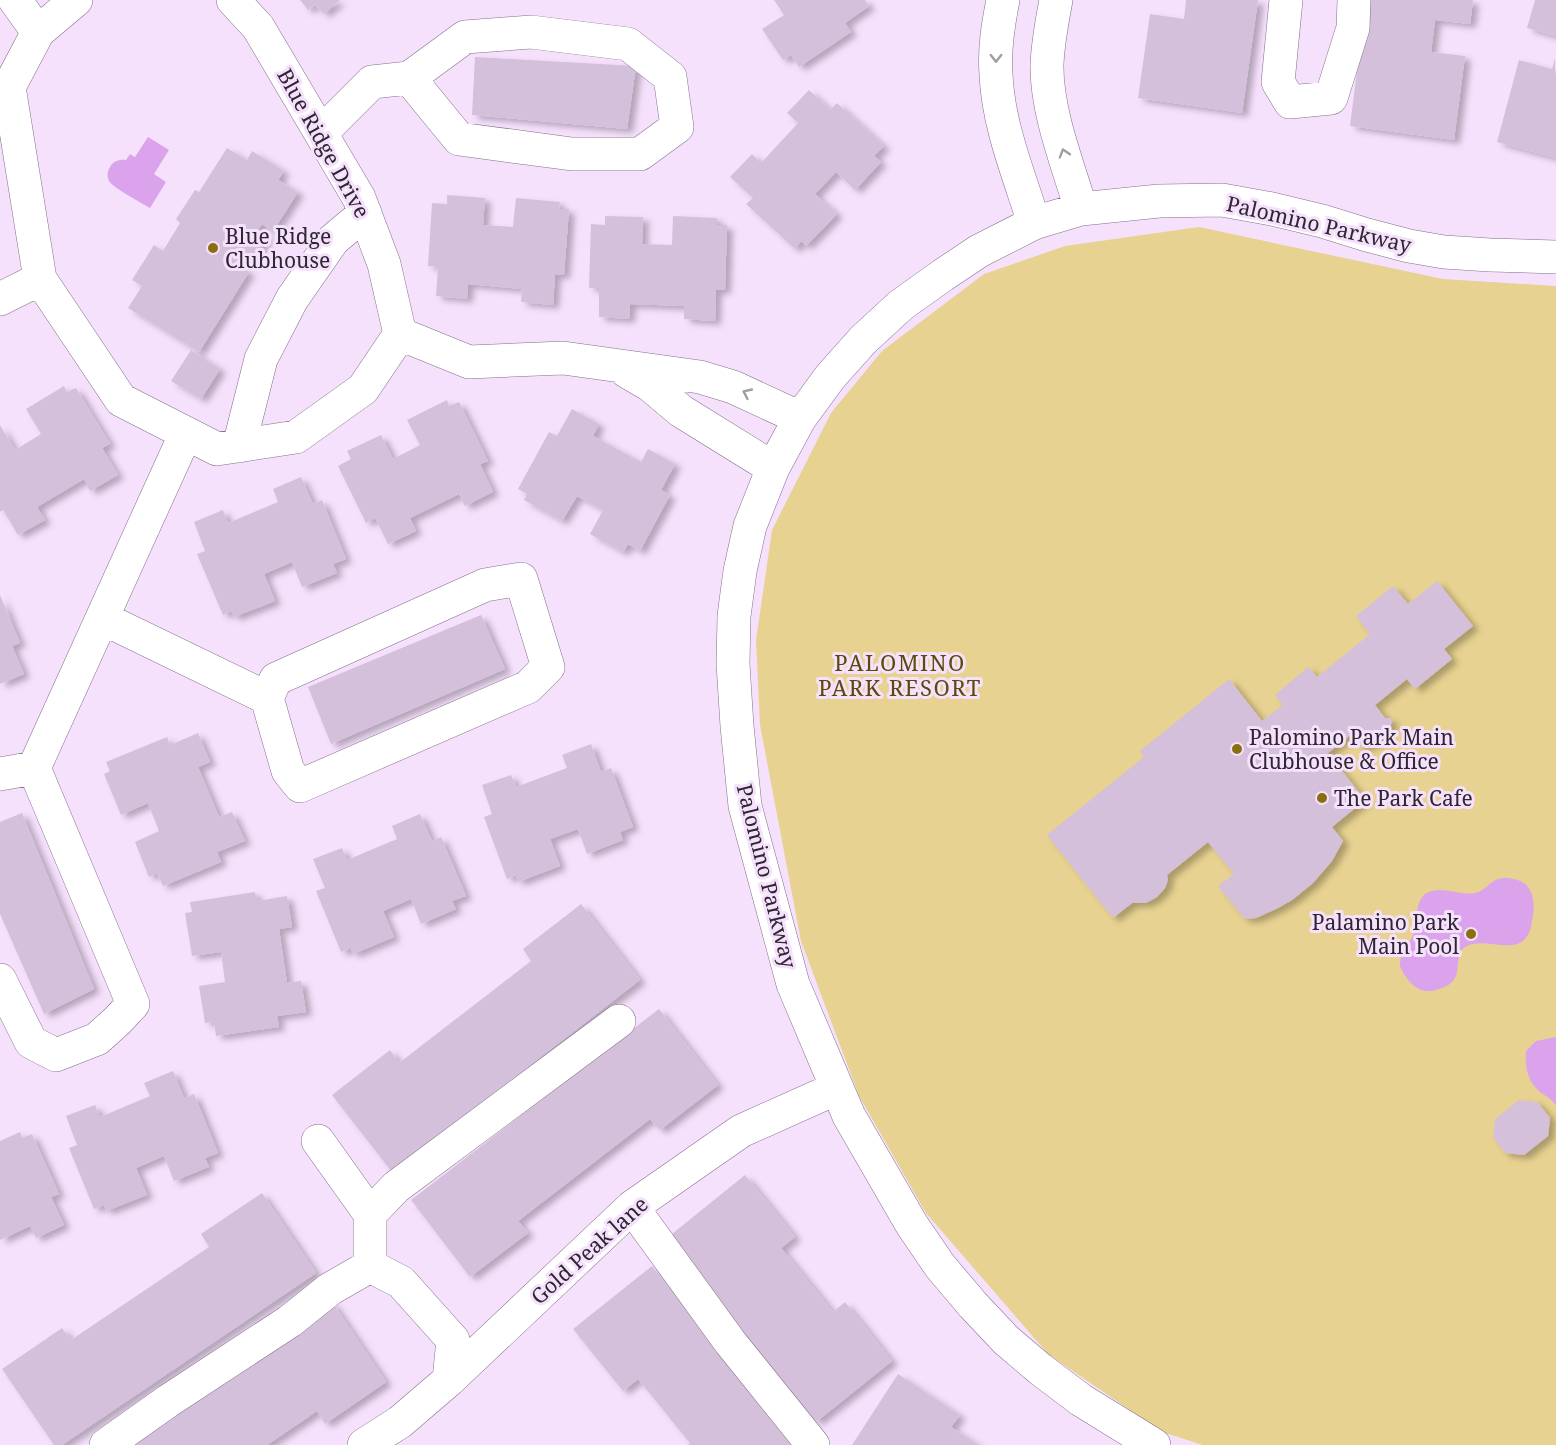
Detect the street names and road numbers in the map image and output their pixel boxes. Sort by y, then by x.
street label: Blue Ridge Drive [271,63,377,223]
street label: Palomino Parkway [1224,189,1414,259]
street label: Palomino Parkway [731,781,803,971]
street label: Gold Peak lane [524,1190,654,1310]

